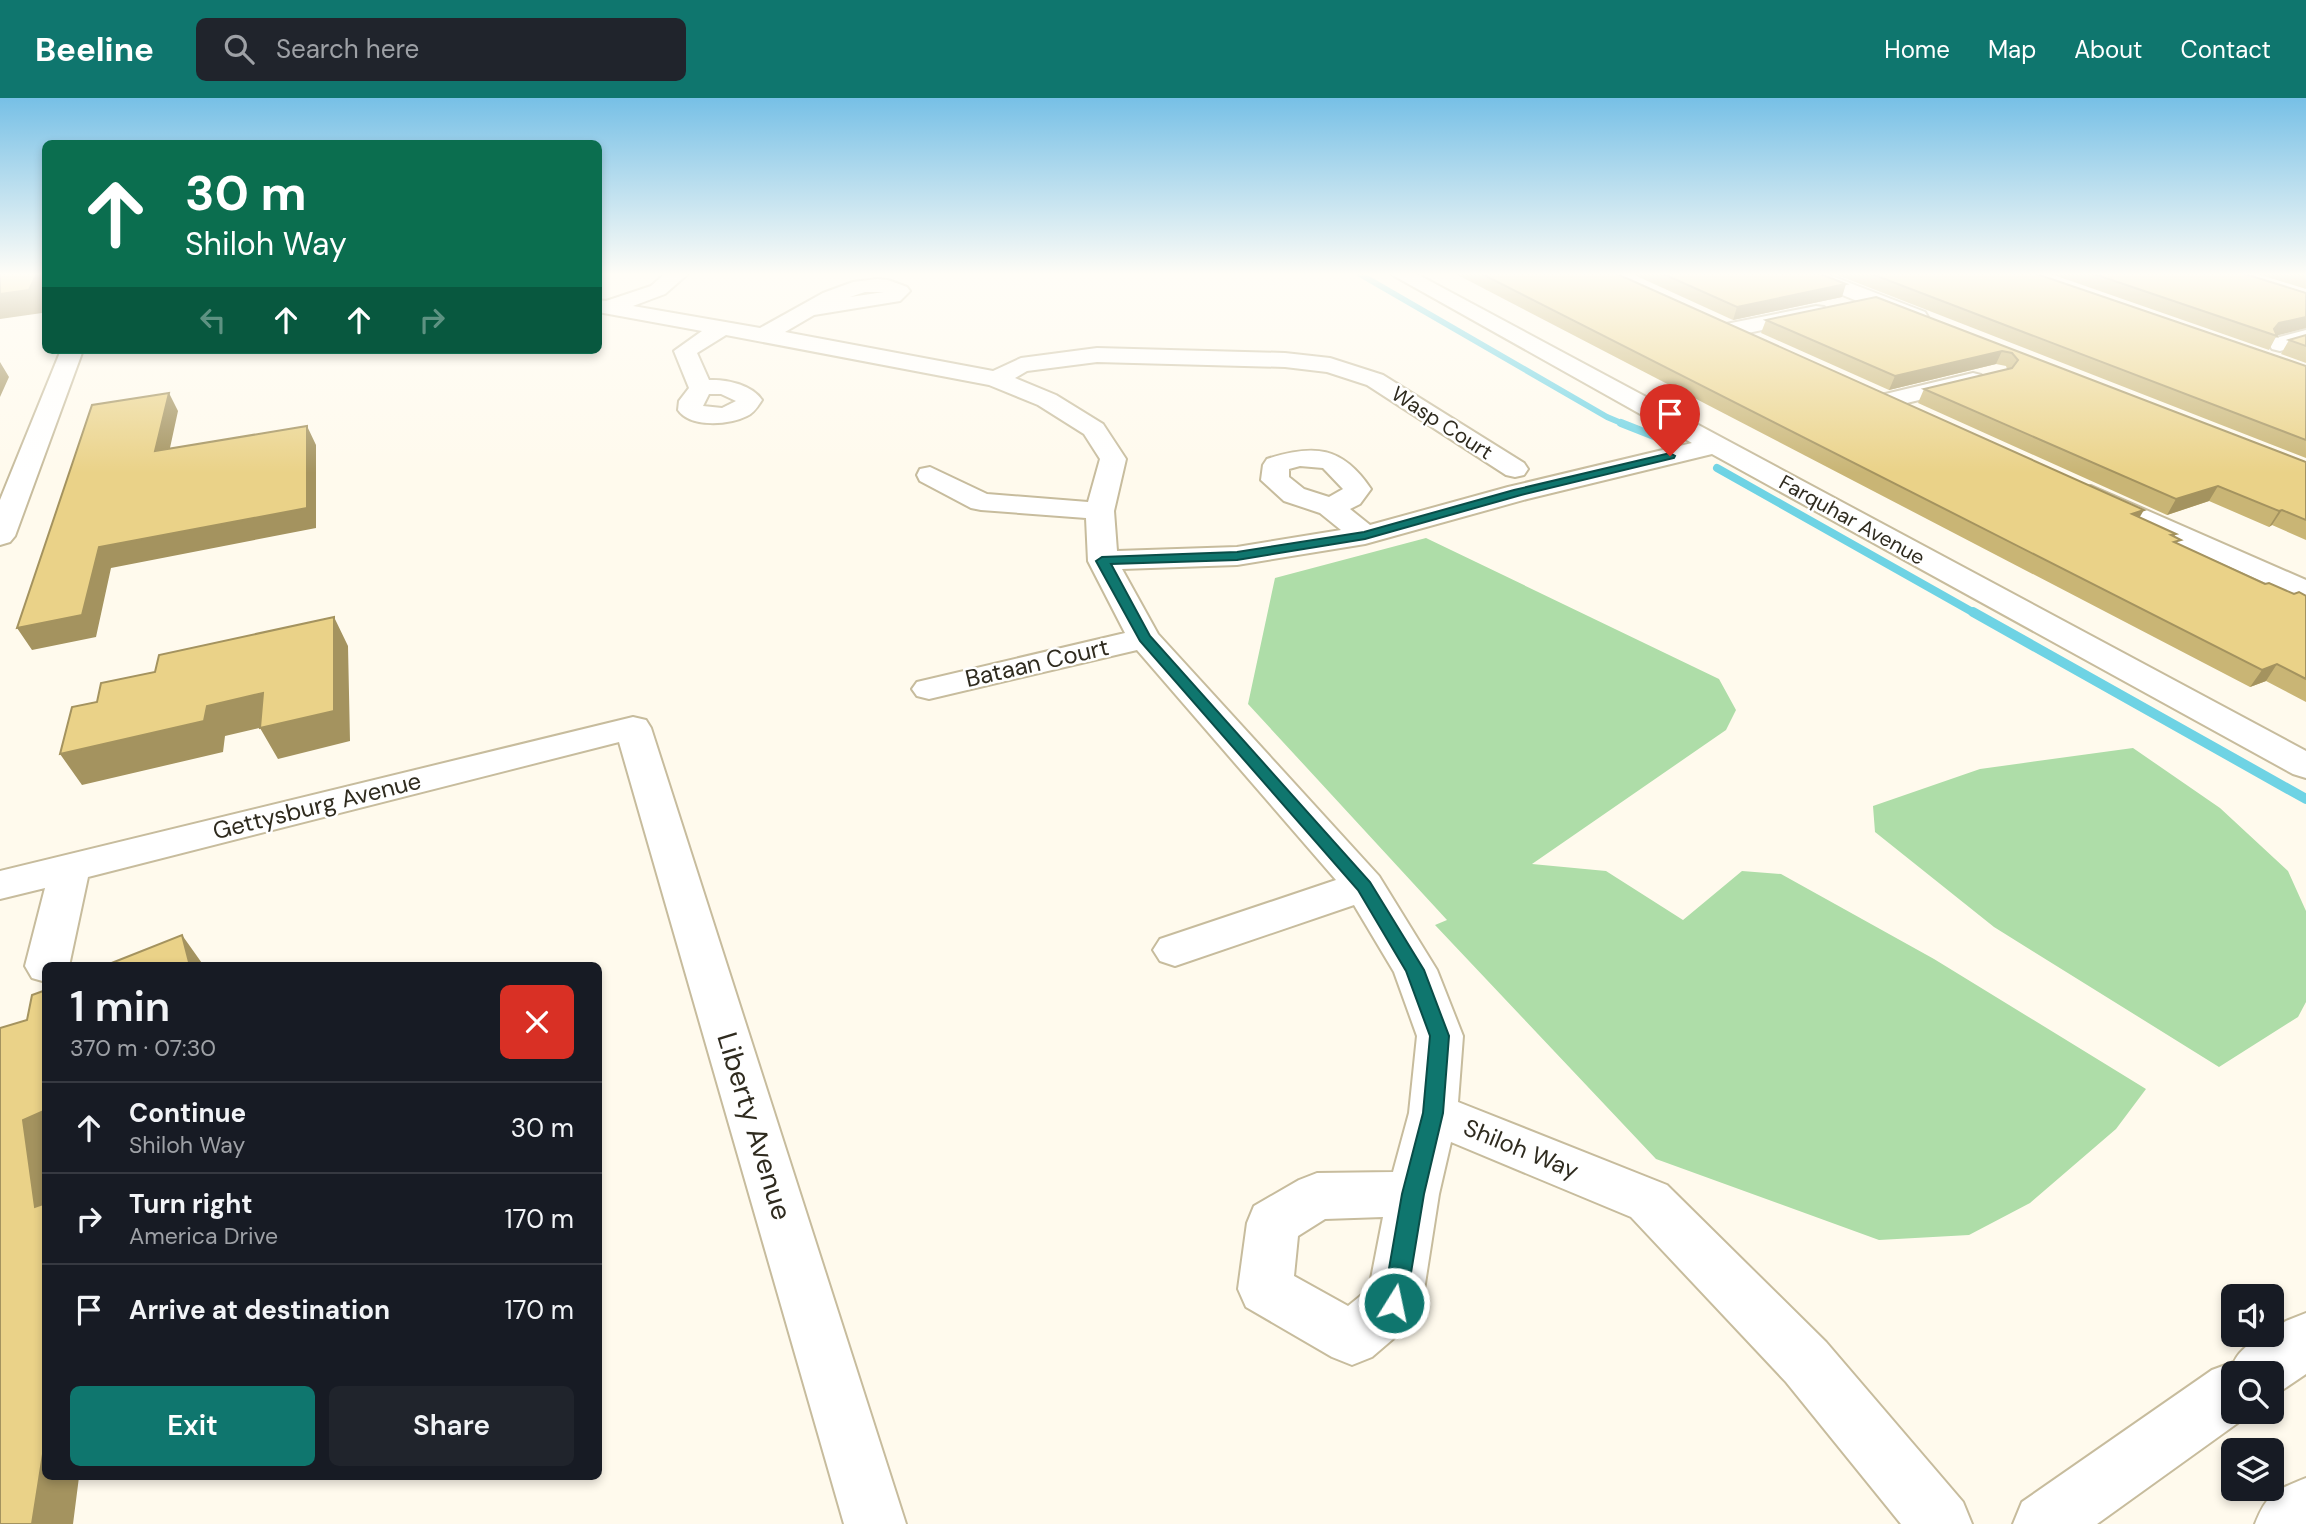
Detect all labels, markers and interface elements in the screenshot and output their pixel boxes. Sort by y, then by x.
search box [196,18,686,81]
text: Beeline [35,28,154,71]
icon: search [220,30,258,68]
text: Search here [276,32,419,66]
text: Home [1884,34,1950,65]
text: Map [1988,34,2036,65]
text: About [2074,34,2143,65]
text: Contact [2181,34,2271,65]
text: 30 m [185,161,307,225]
icon: ahead [70,168,161,259]
text: Shiloh Way [185,223,347,265]
icon: left [194,301,232,339]
icon: ahead [267,301,305,339]
icon: ahead [340,301,378,339]
icon: right [413,301,451,339]
street label: Wasp Court [1386,380,1498,466]
pin [1640,384,1700,456]
icon: arrive [1651,395,1689,433]
street label: Farquhar Avenue [1774,468,1930,572]
street label: Bataan Court [962,631,1112,694]
street label: Gettysburg Avenue [209,765,424,846]
text: 1 min [70,979,170,1034]
button: close [500,985,574,1059]
street label: Liberty Avenue [708,1028,801,1225]
text: 370 m · 07:30 [70,1033,216,1063]
text: Continue [129,1096,246,1130]
icon: ahead [70,1109,108,1147]
text: 30 m [511,1111,574,1145]
street label: Shiloh Way [1459,1111,1583,1186]
text: Shiloh Way [129,1130,245,1160]
text: Turn right [129,1187,253,1221]
icon: right [70,1200,108,1238]
text: 170 m [505,1202,574,1236]
text: America Drive [129,1221,278,1251]
position arrow [1357,1266,1431,1340]
map controls [2221,1284,2284,1501]
button: sound [2221,1284,2284,1347]
icon: arrive [70,1291,108,1329]
text: Arrive at destination [129,1293,390,1327]
text: 170 m [505,1293,574,1327]
button: search [2221,1361,2284,1424]
button: Exit [70,1386,315,1466]
button: Share [329,1386,574,1466]
button: layers [2221,1438,2284,1501]

